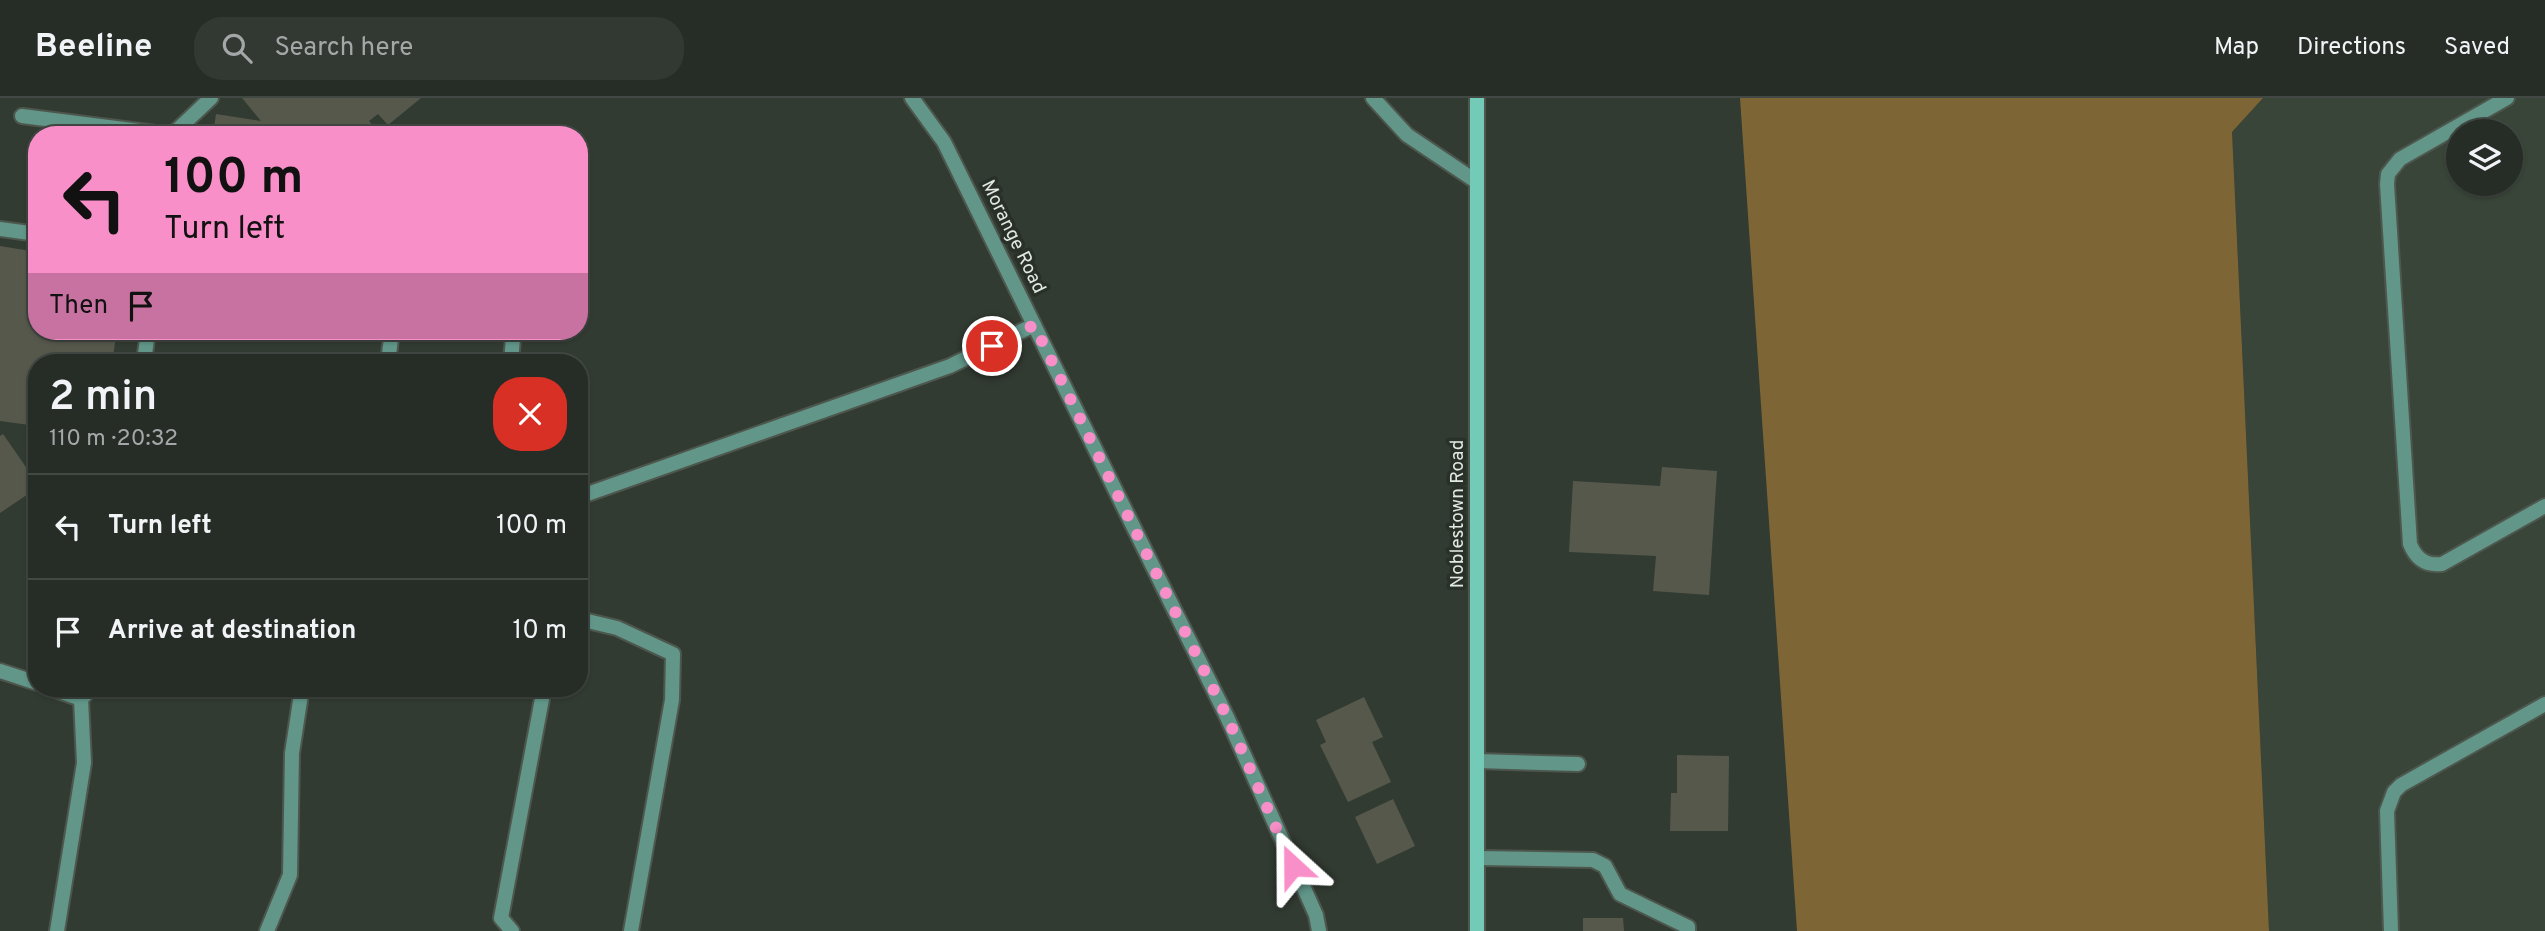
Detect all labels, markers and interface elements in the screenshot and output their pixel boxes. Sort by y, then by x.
search box [194,17,684,80]
text: Beeline [35,27,152,69]
icon: search [218,29,256,67]
text: Search here [274,32,413,65]
text: Map [2214,33,2259,63]
text: Directions [2297,33,2406,63]
text: Saved [2444,33,2510,63]
map controls [2446,119,2523,196]
button: layers [2446,119,2523,196]
text: 100 m [164,149,303,211]
icon: left [49,154,140,245]
street label: Morange Road [975,176,1051,298]
text: Turn left [164,210,285,250]
icon: arrive [122,287,160,325]
text: Then [49,290,108,323]
pin [962,316,1022,376]
icon: arrive [973,327,1011,365]
text: 2 min [49,372,157,425]
button: close [493,377,567,451]
text: 110 m · 20:32 [49,425,178,454]
street label: Noblestown Road [1446,440,1470,588]
icon: left [49,508,87,546]
text: Turn left [108,510,212,543]
text: 100 m [496,510,567,543]
icon: arrive [49,613,87,651]
text: Arrive at destination [108,615,356,648]
text: 10 m [512,615,567,648]
position arrow [1256,829,1330,903]

